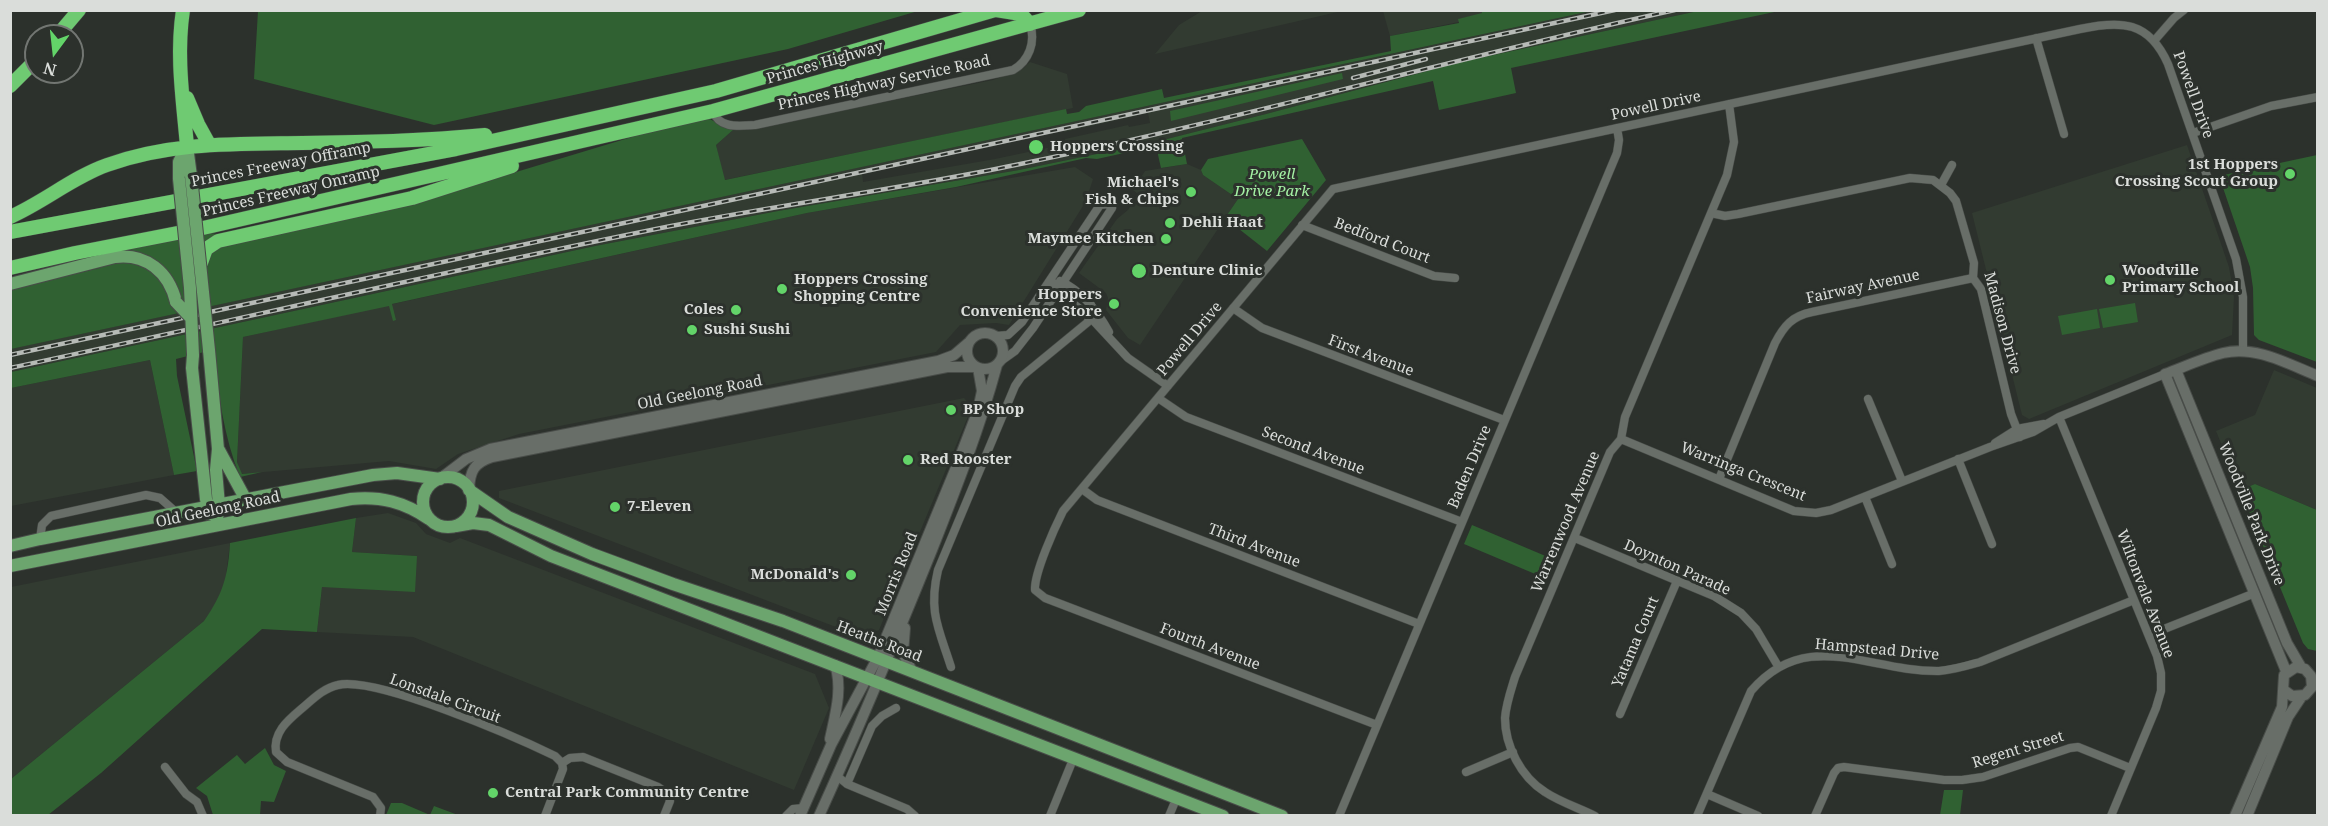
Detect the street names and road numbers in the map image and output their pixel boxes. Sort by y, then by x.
street label: Princes Highway [765,38,885,88]
street label: Powell Drive [2169,49,2217,141]
street label: Princes Highway Service Road [776,52,992,114]
street label: Powell Drive [1609,88,1703,124]
street label: Princes Freeway Offramp [190,139,372,191]
street label: Princes Freeway Onramp [201,163,381,221]
street label: Bedford Court [1332,214,1432,268]
street label: Fairway Avenue [1805,266,1921,308]
street label: Madison Drive [1980,270,2024,376]
street label: Powell Drive [1154,298,1226,380]
street label: First Avenue [1326,331,1416,381]
street label: Old Geelong Road [636,372,764,414]
street label: Second Avenue [1259,423,1367,479]
street label: Baden Drive [1444,423,1496,511]
street label: Warringa Crescent [1678,439,1808,505]
street label: Woodville Park Drive [2214,440,2288,588]
street label: Warrenwood Avenue [1528,449,1604,595]
street label: Old Geelong Road [154,488,282,532]
street label: Third Avenue [1205,520,1303,572]
street label: Wiltonvale Avenue [2112,527,2178,661]
street label: Morris Road [872,530,922,618]
street label: Doynton Parade [1621,536,1733,600]
street label: Yatama Court [1609,594,1663,690]
street label: Heaths Road [834,617,924,667]
street label: Fourth Avenue [1157,620,1263,674]
street label: Hampstead Drive [1814,636,1940,664]
street label: Lonsdale Circuit [387,671,503,727]
street label: Regent Street [1970,728,2066,772]

